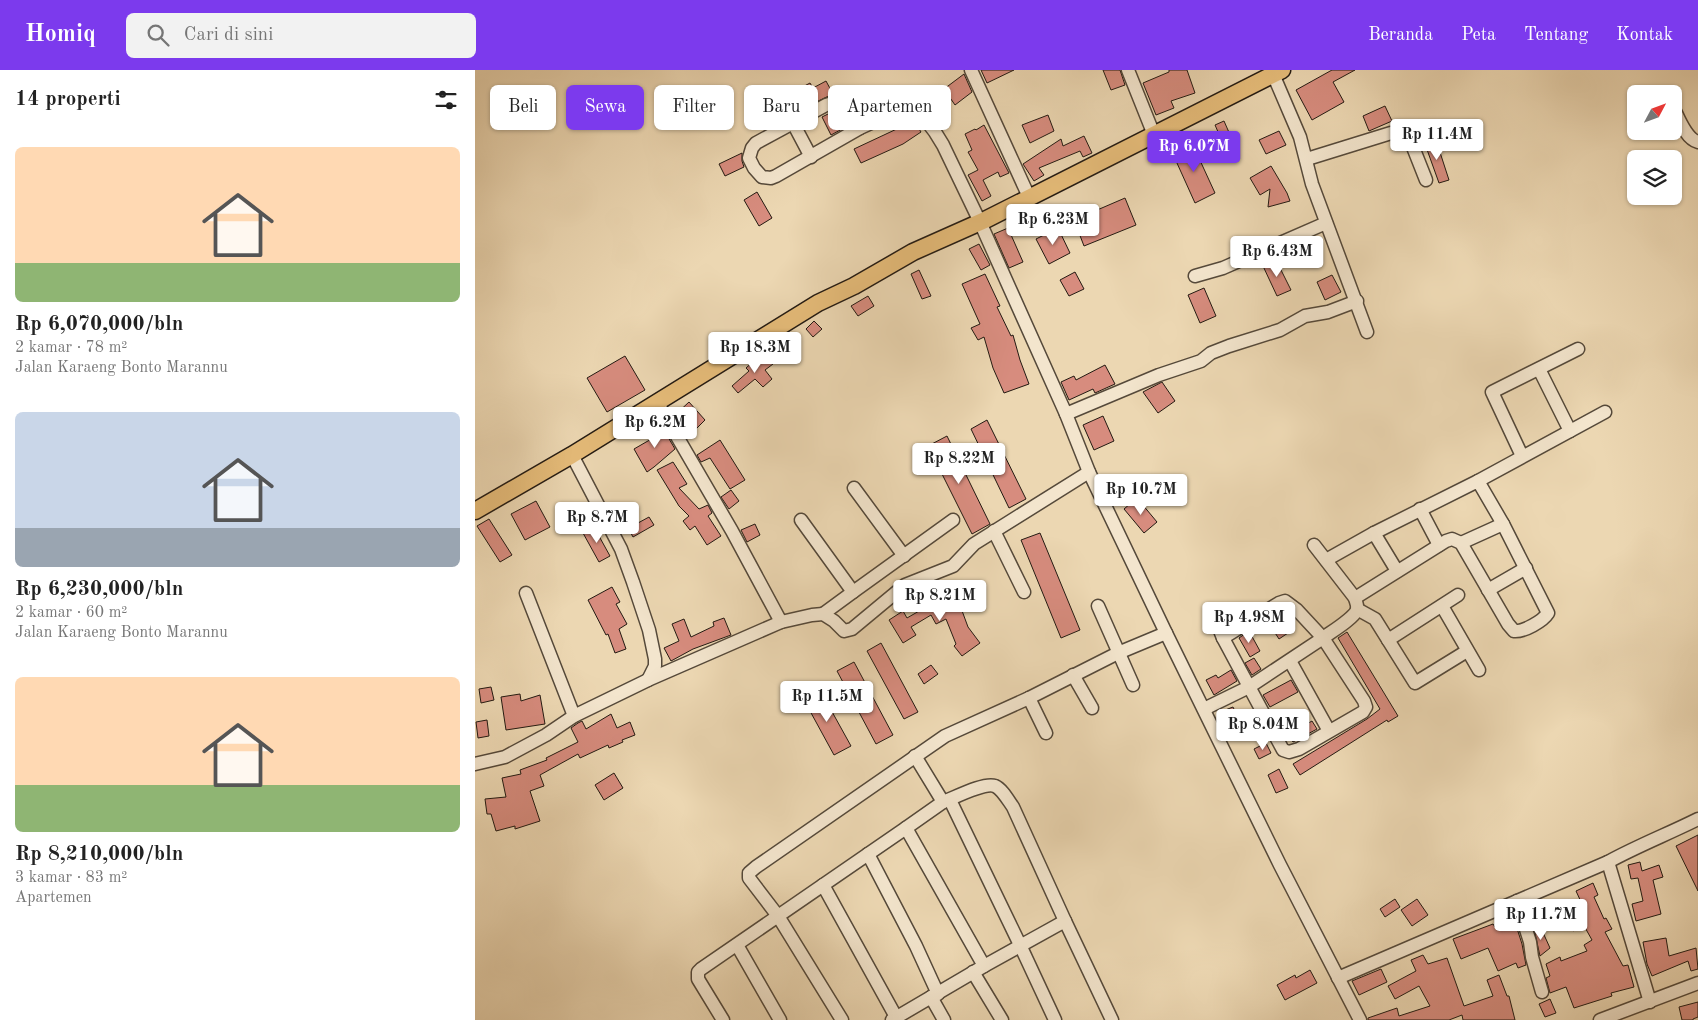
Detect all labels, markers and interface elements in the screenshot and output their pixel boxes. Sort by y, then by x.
search box [126,13,476,58]
icon: search [144,21,172,49]
text: Homiq [25,23,96,47]
text: Cari di sini [184,26,273,45]
text: Beranda [1368,26,1433,44]
text: Peta [1461,26,1496,44]
text: Tentang [1524,26,1588,44]
text: Kontak [1616,26,1673,44]
chip: Beli [490,85,556,130]
chip: Sewa [566,85,644,130]
chip: Filter [654,85,734,130]
chip: Baru [744,85,818,130]
chip: Apartemen [828,85,951,130]
north arrow [1627,85,1683,140]
map controls [1627,85,1682,205]
icon: filters [432,86,460,114]
text: 14 properti [15,89,121,110]
pin: Rp 11.4M [1385,118,1489,161]
text: Rp 11.4M [1401,127,1473,143]
pin: Rp 6.07M [1142,131,1246,173]
text: Rp 6.07M [1158,139,1230,155]
button: layers [1627,150,1682,205]
icon: home [193,180,283,270]
pin: Rp 6.23M [1001,204,1105,246]
text: Rp 6.23M [1017,212,1089,228]
pin: Rp 6.43M [1225,236,1329,278]
text: Rp 6.43M [1241,244,1313,260]
text: Rp 6,070,000/bln [15,314,183,335]
pin: Rp 18.3M [703,332,807,374]
text: 2 kamar · 78 m² [15,340,127,356]
text: Rp 18.3M [719,340,791,356]
text: Jalan Karaeng Bonto Marannu [15,360,228,376]
pin: Rp 6.2M [609,406,701,449]
text: Rp 6.2M [624,415,686,431]
pin: Rp 8.22M [907,442,1011,485]
icon: home [193,445,283,535]
text: Rp 8.22M [923,451,995,467]
pin: Rp 10.7M [1089,474,1193,516]
text: Rp 10.7M [1105,482,1177,498]
pin: Rp 8.7M [551,502,643,544]
text: Rp 8.7M [566,510,628,526]
text: Rp 6,230,000/bln [15,579,183,600]
pin: Rp 8.21M [888,580,992,622]
text: Rp 8.21M [904,588,976,604]
pin: Rp 4.98M [1197,602,1301,644]
text: 2 kamar · 60 m² [15,605,127,621]
text: Rp 4.98M [1213,610,1285,626]
text: Jalan Karaeng Bonto Marannu [15,625,228,641]
pin: Rp 11.5M [775,680,879,723]
text: Rp 11.5M [791,689,863,705]
pin: Rp 8.04M [1211,708,1315,751]
icon: home [193,710,283,800]
text: Rp 8.04M [1227,717,1299,733]
text: Rp 8,210,000/bln [15,844,183,865]
text: 3 kamar · 83 m² [15,870,127,886]
text: Apartemen [15,890,92,906]
pin: Rp 11.7M [1489,898,1593,941]
text: Rp 11.7M [1505,907,1577,923]

